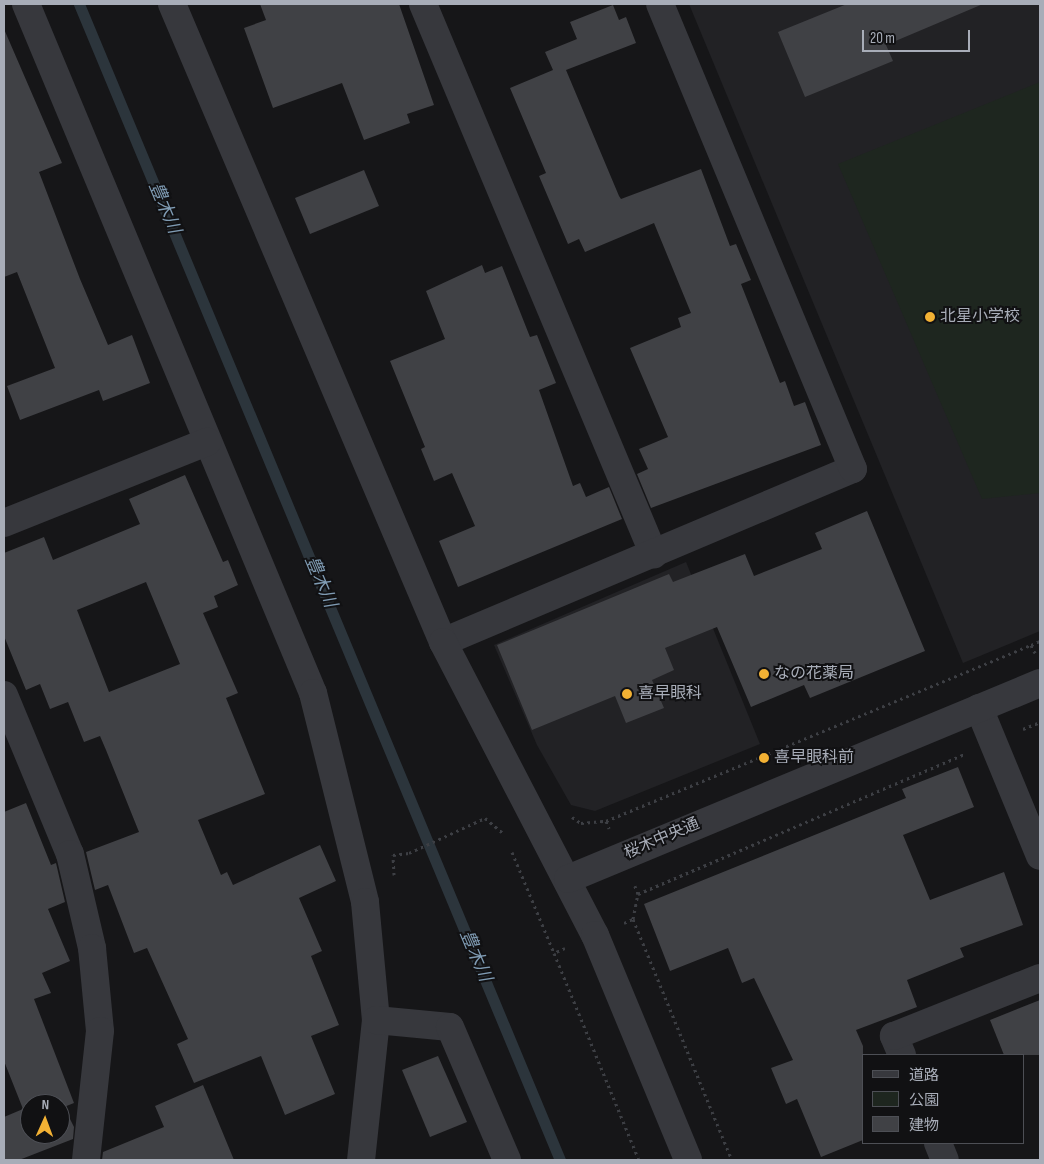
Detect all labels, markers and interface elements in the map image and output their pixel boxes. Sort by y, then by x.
scale bar [864,20,972,52]
text: 20 m [870,29,895,48]
water label: 豊木川 [144,179,184,237]
place label: 北星小学校 [940,307,1020,327]
marker: 北星小学校 [924,311,936,323]
water label: 豊木川 [300,553,340,611]
place label: なの花薬局 [774,664,854,684]
marker: なの花薬局 [758,668,770,680]
place label: 喜早眼科 [638,684,702,704]
marker: 喜早眼科 [620,687,634,701]
place label: 喜早眼科前 [774,748,854,768]
marker: 喜早眼科前 [758,752,770,764]
street label: 桜木中央通 [621,815,703,863]
water label: 豊木川 [455,927,495,985]
legend [862,1054,1024,1144]
text: 道路 [909,1066,939,1085]
text: 公園 [909,1091,939,1110]
north arrow [20,1094,70,1144]
text: N [41,1096,50,1113]
text: 建物 [909,1116,939,1135]

